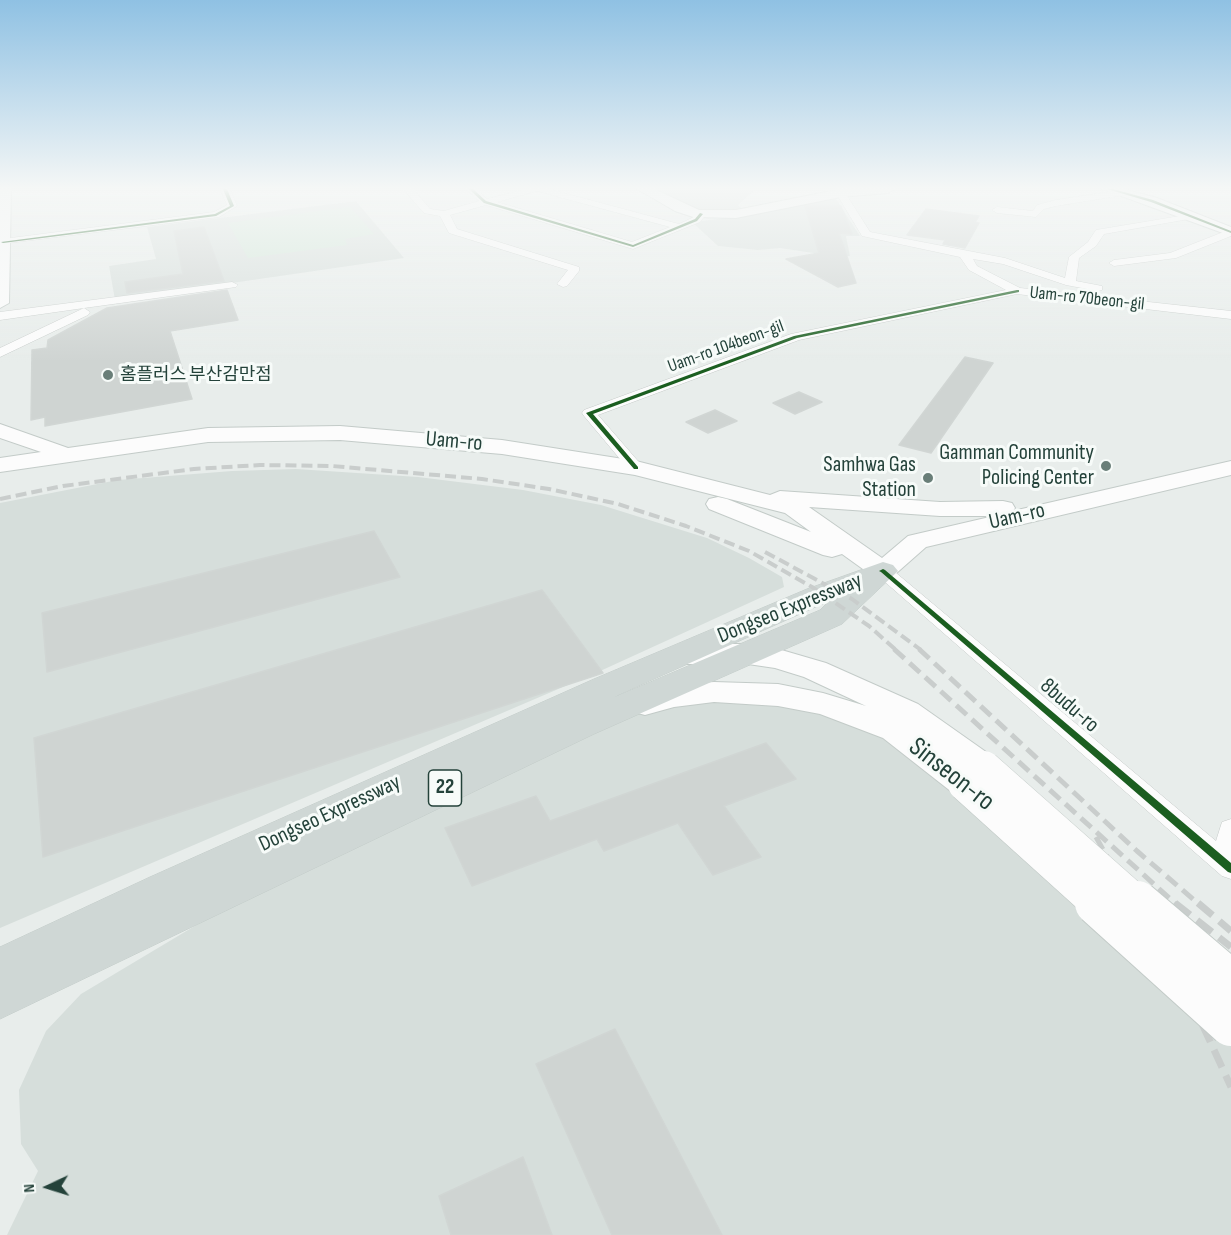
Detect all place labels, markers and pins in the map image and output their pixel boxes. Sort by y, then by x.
place label: 홈플러스 부산감만점 [120,364,272,386]
marker: 홈플러스 부산감만점 [101,368,115,382]
place label: Gamman Community Policing Center [939,440,1094,492]
place label: Samhwa Gas Station [823,452,916,504]
marker: Gamman Community Policing Center [1099,459,1113,473]
marker: Samhwa Gas Station [921,471,935,485]

